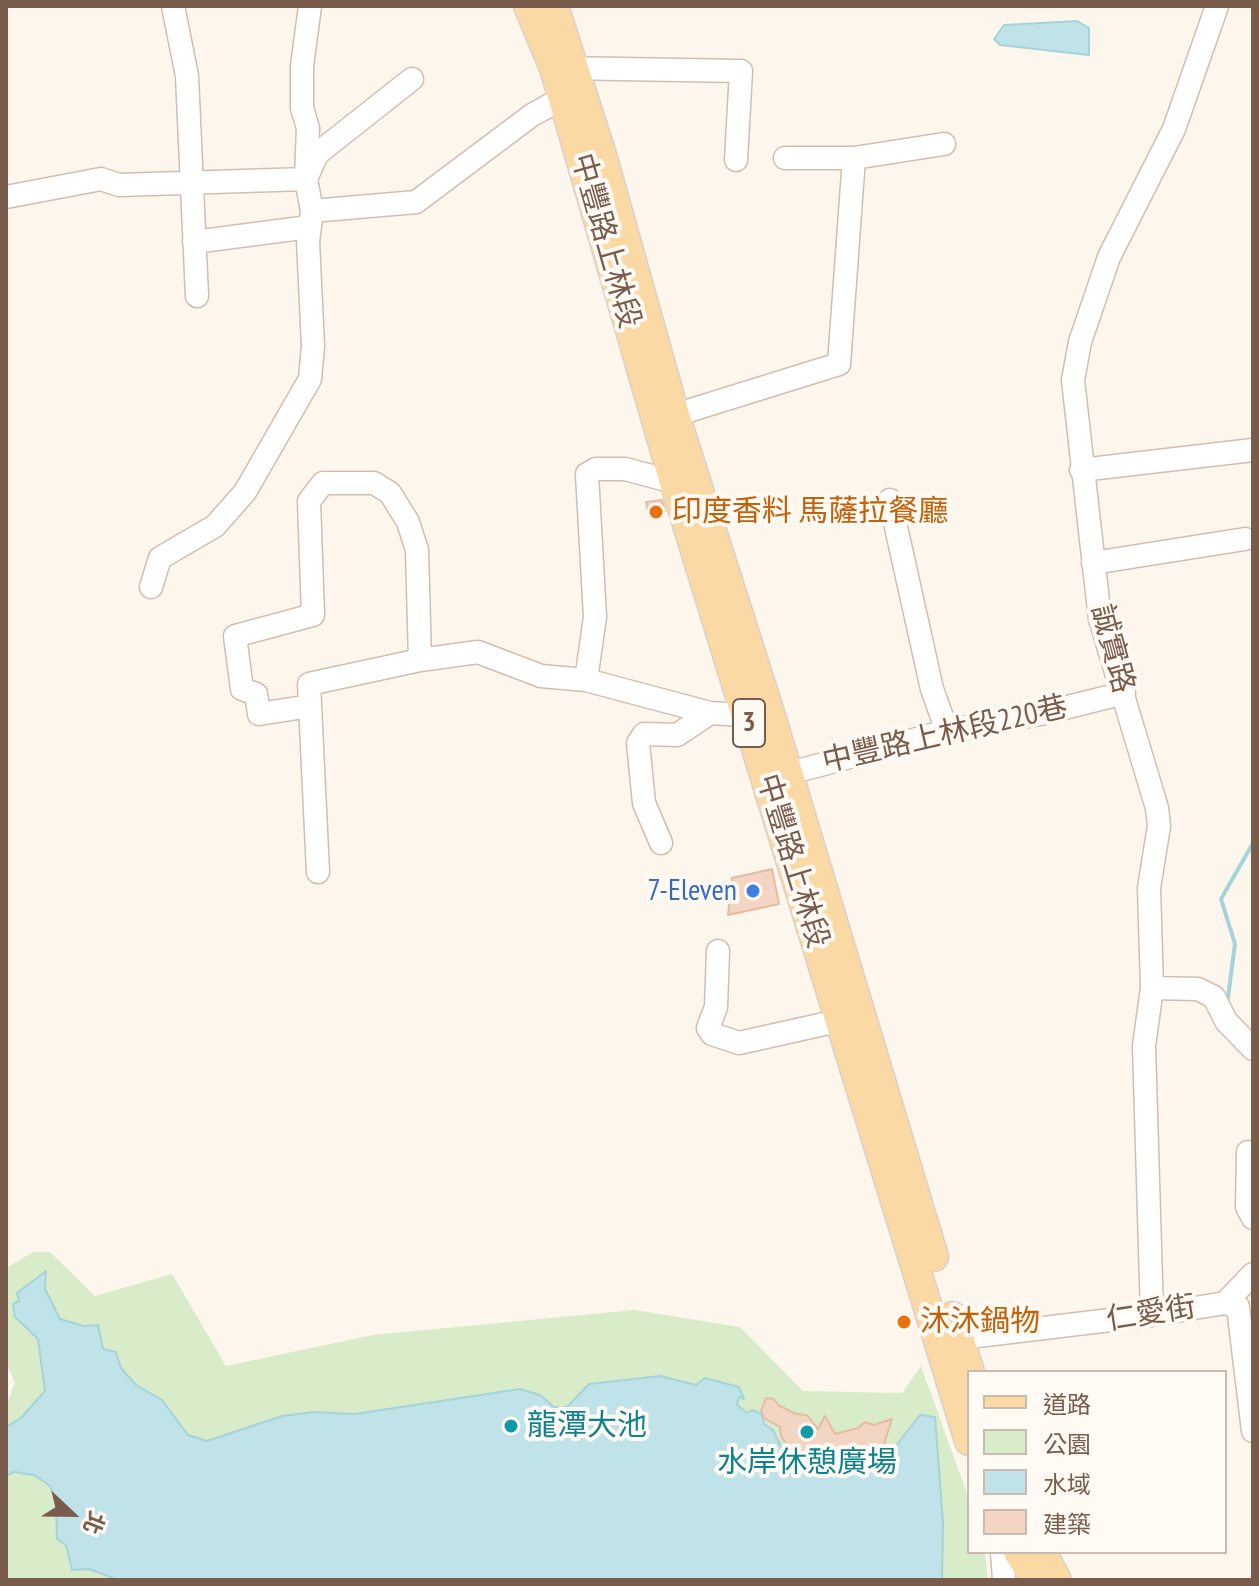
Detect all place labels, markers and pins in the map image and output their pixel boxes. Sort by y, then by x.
place label: 印度香料 馬薩拉餐廳 [672,494,948,530]
marker: 印度香料 馬薩拉餐廳 [647,503,665,521]
place label: 7-Eleven [647,873,737,909]
marker: 7-Eleven [744,882,762,900]
place label: 沐沐鍋物 [920,1304,1040,1340]
marker: 沐沐鍋物 [895,1313,913,1331]
place label: 龍潭大池 [527,1408,647,1444]
marker: 龍潭大池 [502,1417,520,1435]
marker: 水岸休憩廣場 [798,1423,816,1441]
place label: 水岸休憩廣場 [717,1445,897,1481]

